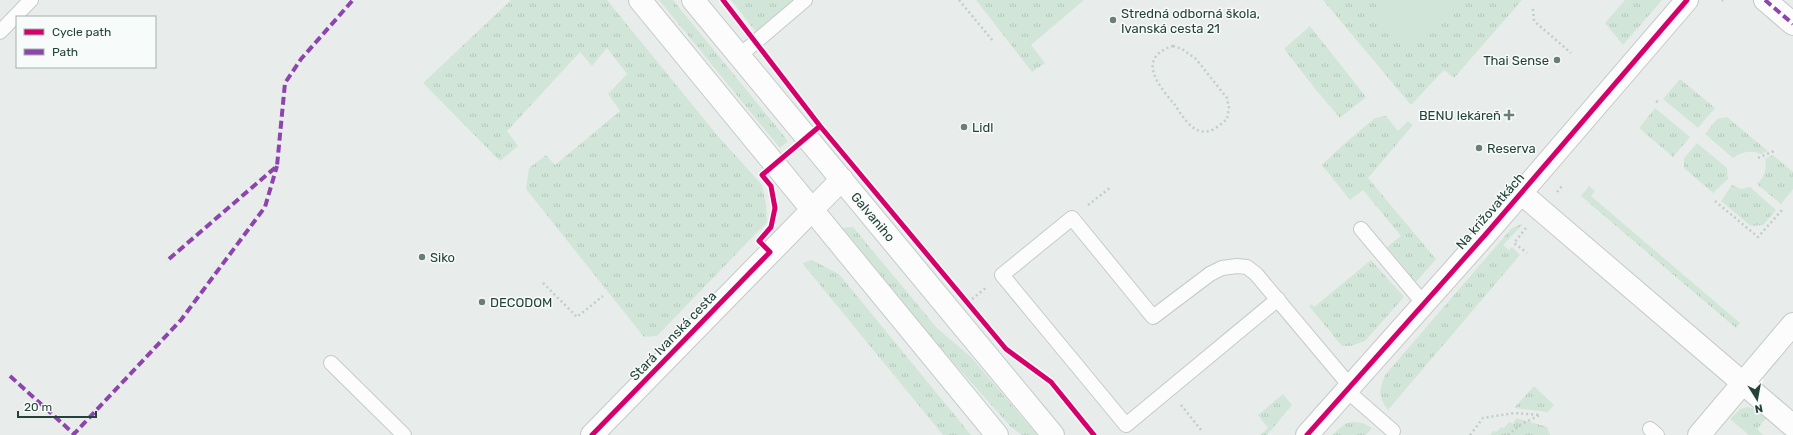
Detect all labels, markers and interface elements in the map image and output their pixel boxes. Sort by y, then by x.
place label: Stredná odborná škola, Ivanská cesta 21 [1121,6,1260,36]
marker: Stredná odborná škola, Ivanská cesta 21 [1108,15,1118,25]
legend [16,16,156,68]
text: Cycle path [52,25,111,39]
text: Path [52,45,78,59]
place label: Thai Sense [1483,53,1549,68]
marker: Thai Sense [1552,55,1562,65]
place label: BENU lekáreň [1419,108,1501,123]
marker: BENU lekáreň [1504,110,1514,120]
place label: Lidl [972,120,993,135]
marker: Lidl [959,122,969,132]
place label: Reserva [1487,141,1536,156]
marker: Reserva [1474,143,1484,153]
street label: Na križovatkách [1453,170,1527,252]
street label: Galvaniho [848,189,898,245]
place label: Siko [430,250,455,265]
marker: Siko [417,252,427,262]
street label: Stará Ivanská cesta [627,288,719,384]
place label: DECODOM [490,295,552,310]
marker: DECODOM [477,297,487,307]
north arrow [1737,379,1777,419]
scale bar [18,393,96,419]
text: 20 m [24,400,52,414]
text: N [1754,401,1764,415]

